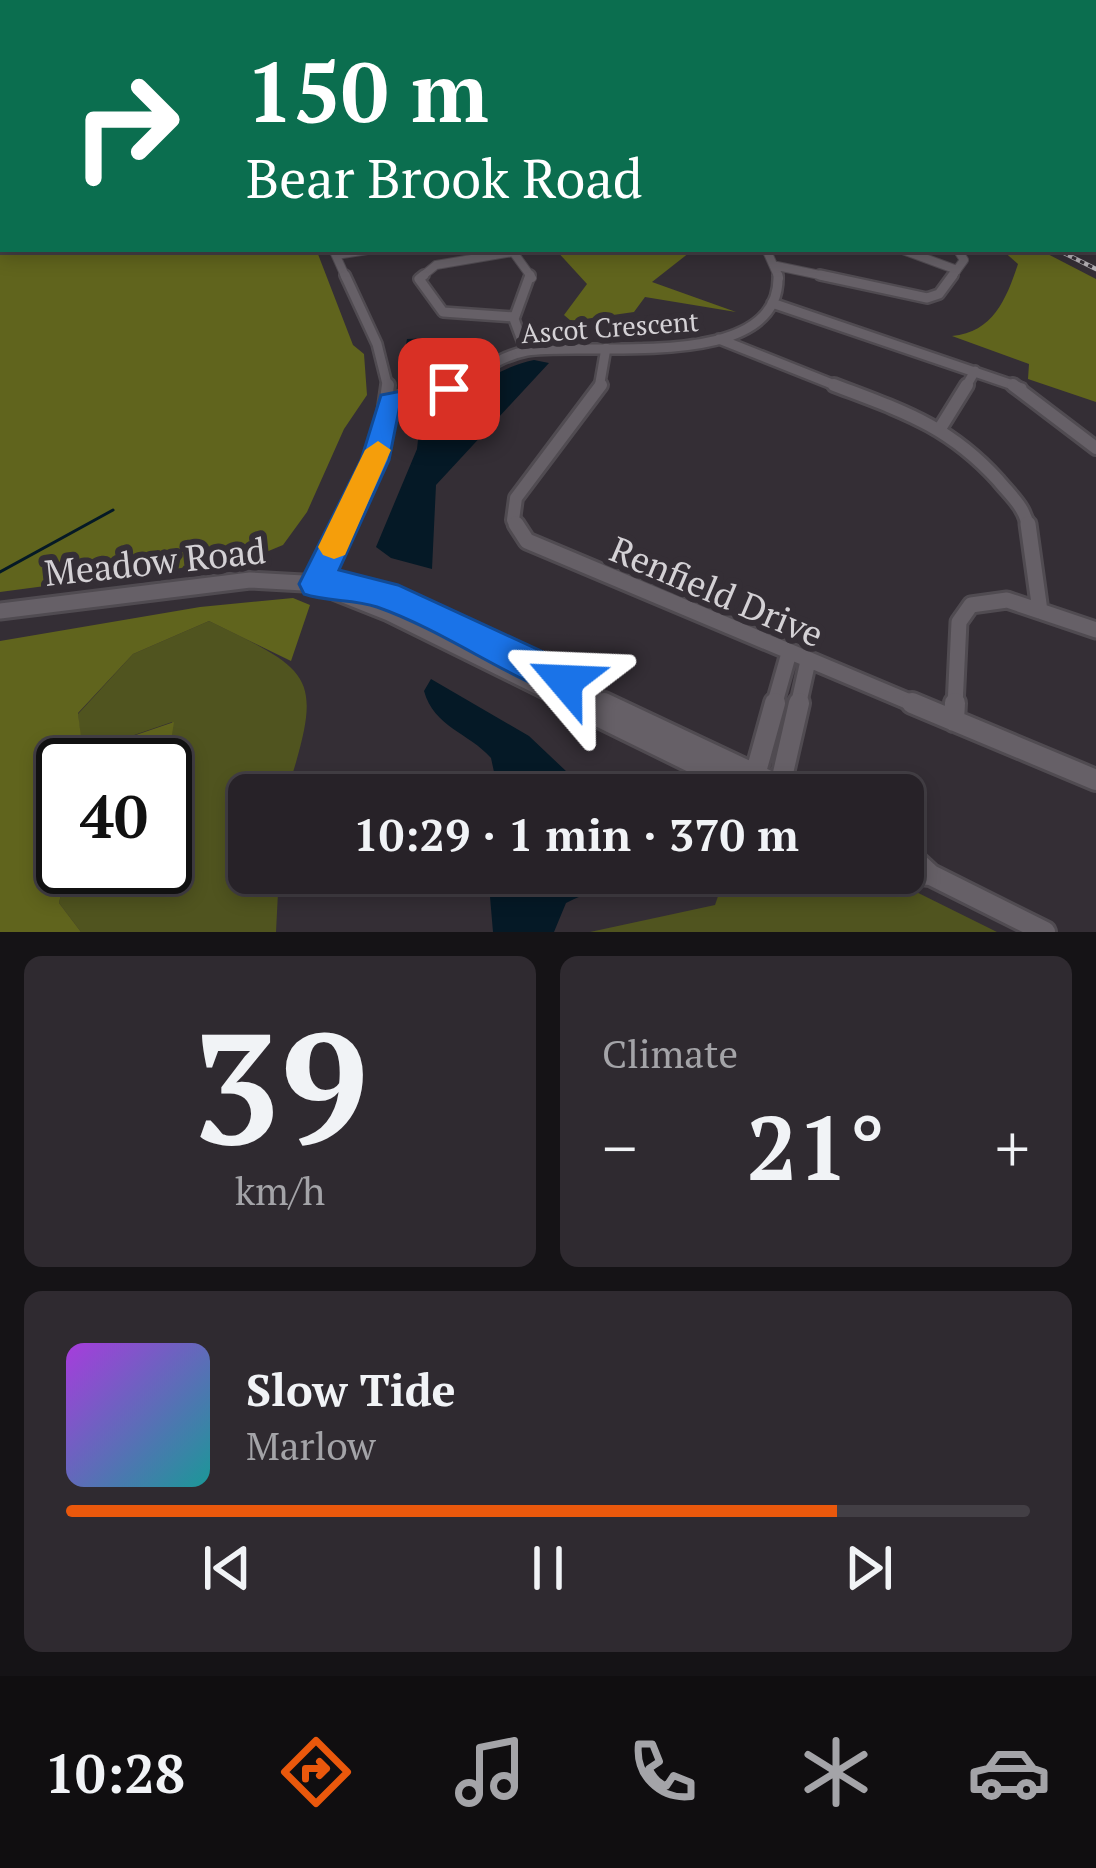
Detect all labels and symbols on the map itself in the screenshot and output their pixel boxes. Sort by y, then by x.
street label: Ascot Crescent [520,303,700,351]
pin [398,338,500,440]
street label: Renfield Drive [603,525,831,657]
street label: Meadow Road [42,526,268,596]
position arrow [502,618,628,744]
speed limit sign: 40 [36,738,192,894]

